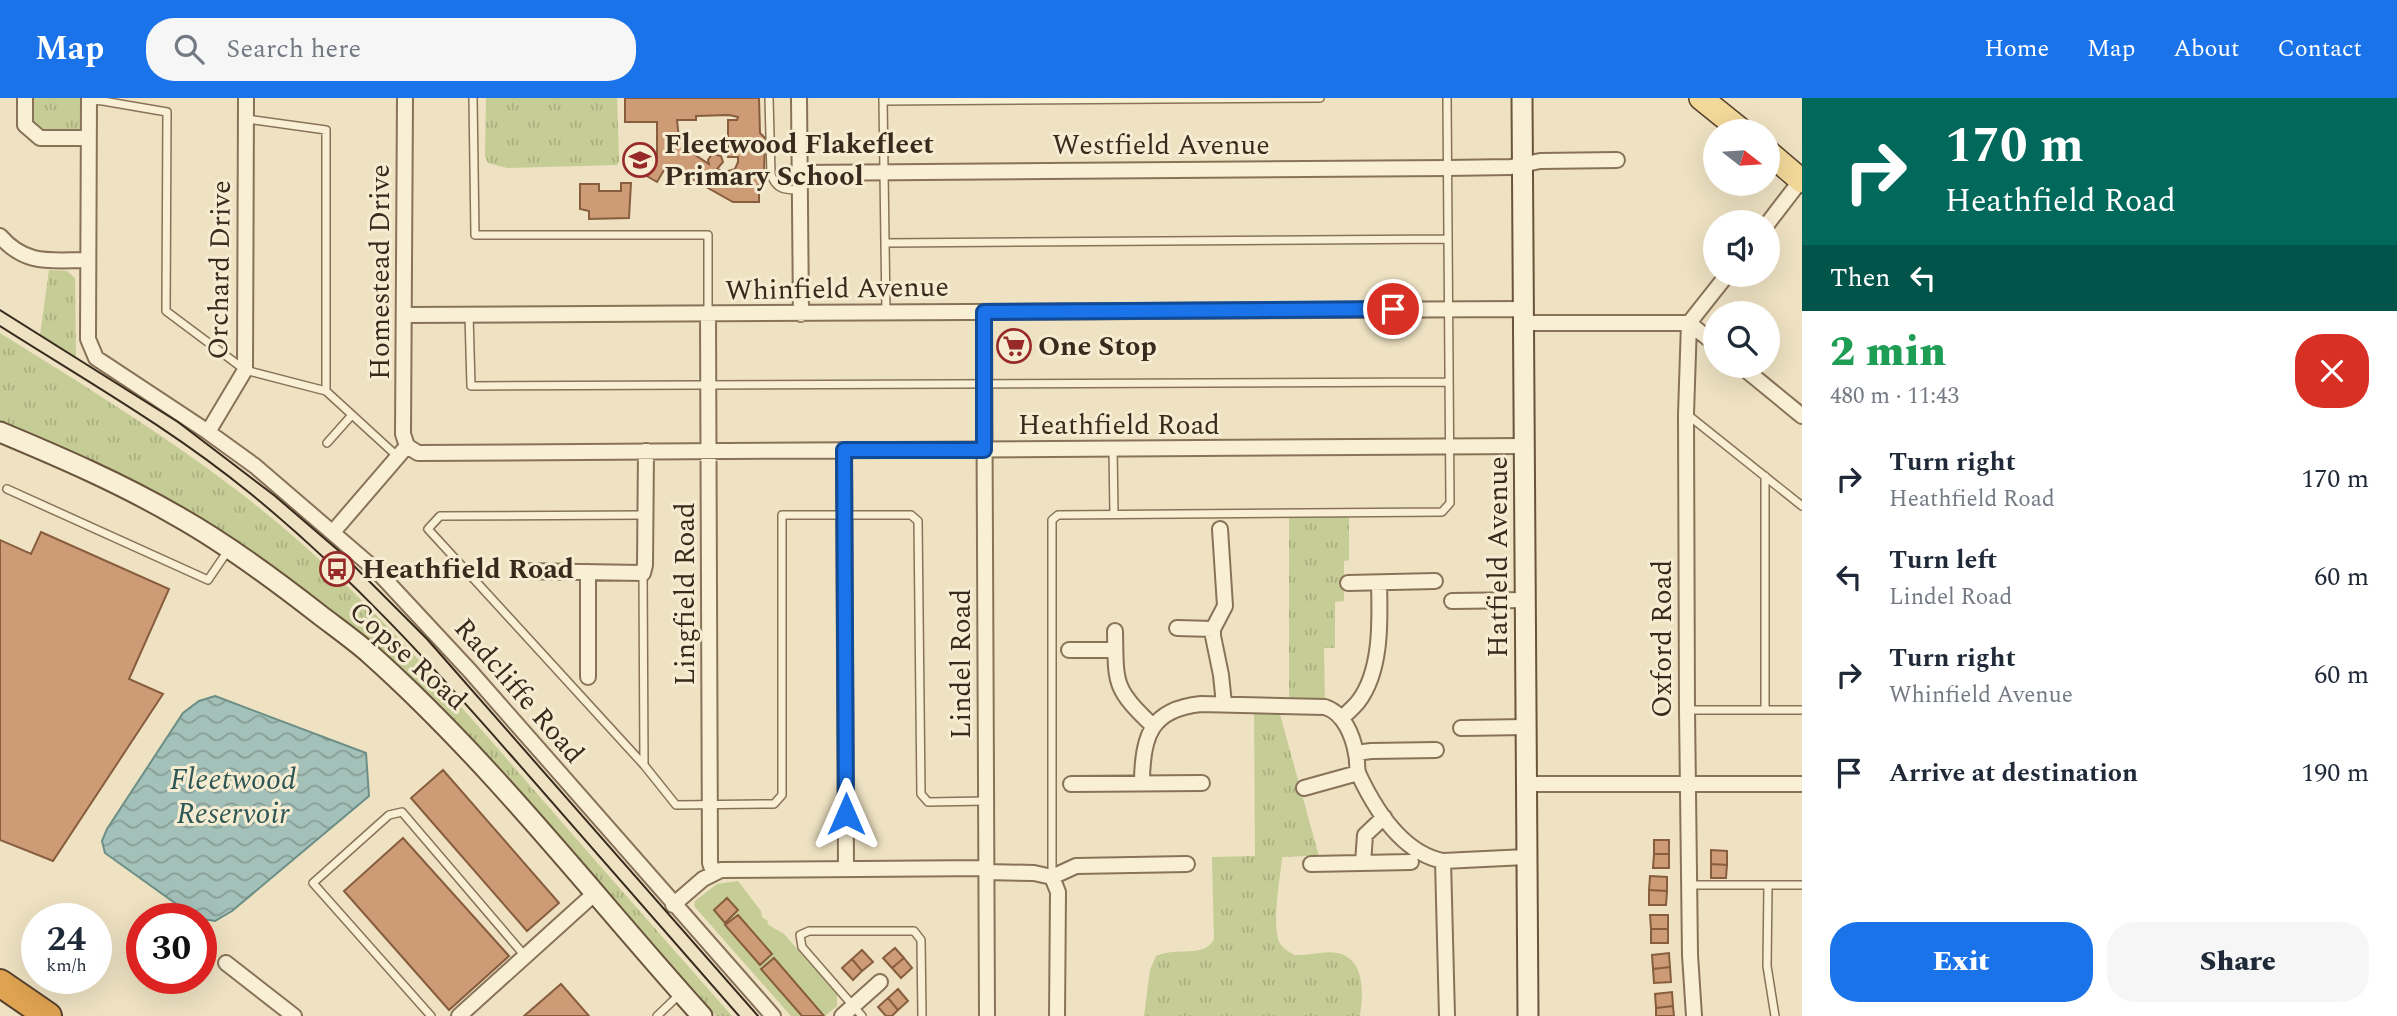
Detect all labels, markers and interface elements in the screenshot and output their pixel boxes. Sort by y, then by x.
search box [146,18,636,81]
text: Map [35,24,104,74]
text: Search here [226,29,361,69]
icon: search [170,30,208,68]
text: Home [1984,31,2049,67]
text: Map [2087,31,2135,67]
text: About [2173,31,2239,67]
text: Contact [2277,31,2362,67]
text: 170 m [1945,109,2084,184]
north arrow [1703,119,1780,196]
map controls [1703,119,1780,378]
place label: Fleetwood Flakefleet Primary School [664,123,934,198]
street label: Westfield Avenue [1052,124,1270,167]
icon: right [1830,126,1921,217]
school or university icon: Fleetwood Flakefleet Primary School [621,141,659,179]
street label: Homestead Drive [359,164,402,380]
text: Heathfield Road [1945,177,2176,226]
street label: Orchard Drive [197,180,243,360]
button: sound [1703,210,1780,287]
text: Then [1830,258,1890,298]
icon: left [1904,259,1942,297]
street label: Whinfield Avenue [725,266,949,312]
pin [1363,279,1423,339]
icon: arrive [1374,290,1412,328]
button: search [1703,301,1780,378]
text: 2 min [1830,321,1946,384]
place label: One Stop [1038,325,1157,368]
supermarket icon: One Stop [995,327,1033,365]
button: close [2295,334,2369,408]
text: 480 m · 11:43 [1830,379,1959,414]
street label: Heathfield Road [1018,404,1220,447]
text: Turn right [1889,442,2016,482]
street label: Hatfield Avenue [1477,456,1520,658]
text: 170 m [2301,459,2369,499]
icon: right [1830,460,1868,498]
text: Heathfield Road [1889,482,2055,517]
street label: Lingfield Road [664,502,707,686]
text: Turn left [1889,540,1997,580]
place label: Heathfield Road [362,548,574,591]
bus stop icon: Heathfield Road [318,550,356,588]
text: 60 m [2314,557,2369,597]
icon: left [1830,558,1868,596]
street label: Oxford Road [1641,560,1684,718]
text: Lindel Road [1889,580,2012,615]
street label: Lindel Road [940,589,983,739]
street label: Copse Road [339,591,477,721]
street label: Radcliffe Road [443,608,595,774]
text: Turn right [1889,638,2016,678]
text: 60 m [2314,655,2369,695]
icon: right [1830,656,1868,694]
text: Whinfield Avenue [1889,678,2073,713]
text: Arrive at destination [1889,753,2138,793]
text: 190 m [2301,753,2369,793]
icon: arrive [1830,754,1868,792]
water label: Fleetwood Reservoir [170,757,296,837]
position arrow [809,777,883,851]
speed limit sign: 30 [126,903,217,994]
text: 24 [47,913,86,966]
button: Exit [1830,922,2093,1002]
button: Share [2107,922,2369,1002]
text: km/h [46,952,87,979]

